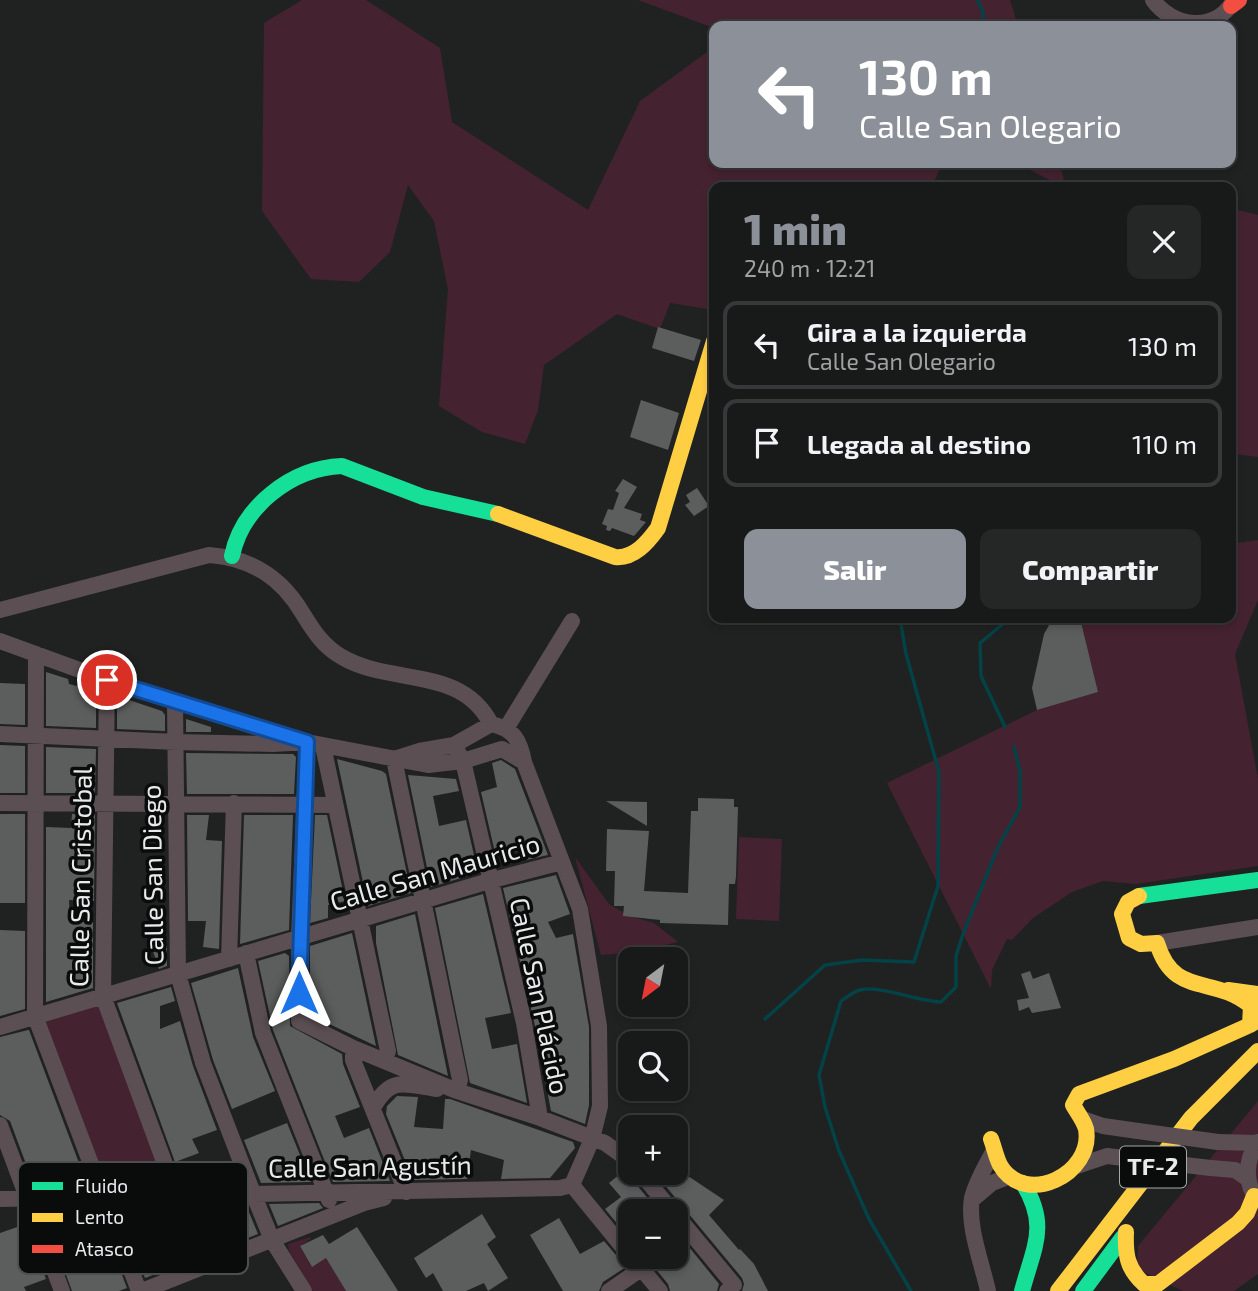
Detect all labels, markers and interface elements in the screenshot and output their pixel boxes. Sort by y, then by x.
text: 130 m [859,46,993,105]
icon: left [744,49,835,140]
text: Calle San Olegario [859,106,1122,144]
text: 1 min [744,203,847,253]
button: close [1127,205,1201,279]
text: 240 m · 12:21 [744,254,876,282]
text: Gira a la izquierda [807,316,1027,347]
icon: left [748,326,786,364]
text: 130 m [1128,330,1197,361]
text: Calle San Olegario [807,347,996,375]
icon: arrive [748,424,786,462]
text: Llegada al destino [807,428,1031,459]
text: 110 m [1132,428,1197,459]
button: Salir [744,529,966,609]
button: Compartir [980,529,1201,609]
pin [77,650,137,710]
icon: arrive [88,661,126,699]
street label: Calle San Cristobal [62,766,97,987]
street label: Calle San Diego [134,784,169,966]
street label: Calle San Mauricio [326,827,543,916]
street label: Calle San Plácido [504,895,576,1097]
north arrow [618,947,688,1017]
map controls [618,947,688,1269]
position arrow [262,956,336,1030]
button: search [618,1031,688,1101]
button: + [618,1115,688,1185]
road number: TF-2 [1120,1147,1186,1188]
street label: Calle San Agustín [268,1148,472,1183]
legend [18,1162,248,1274]
text: Fluido [75,1174,128,1197]
button: − [618,1199,688,1269]
text: Lento [75,1205,124,1228]
text: Atasco [75,1237,134,1260]

